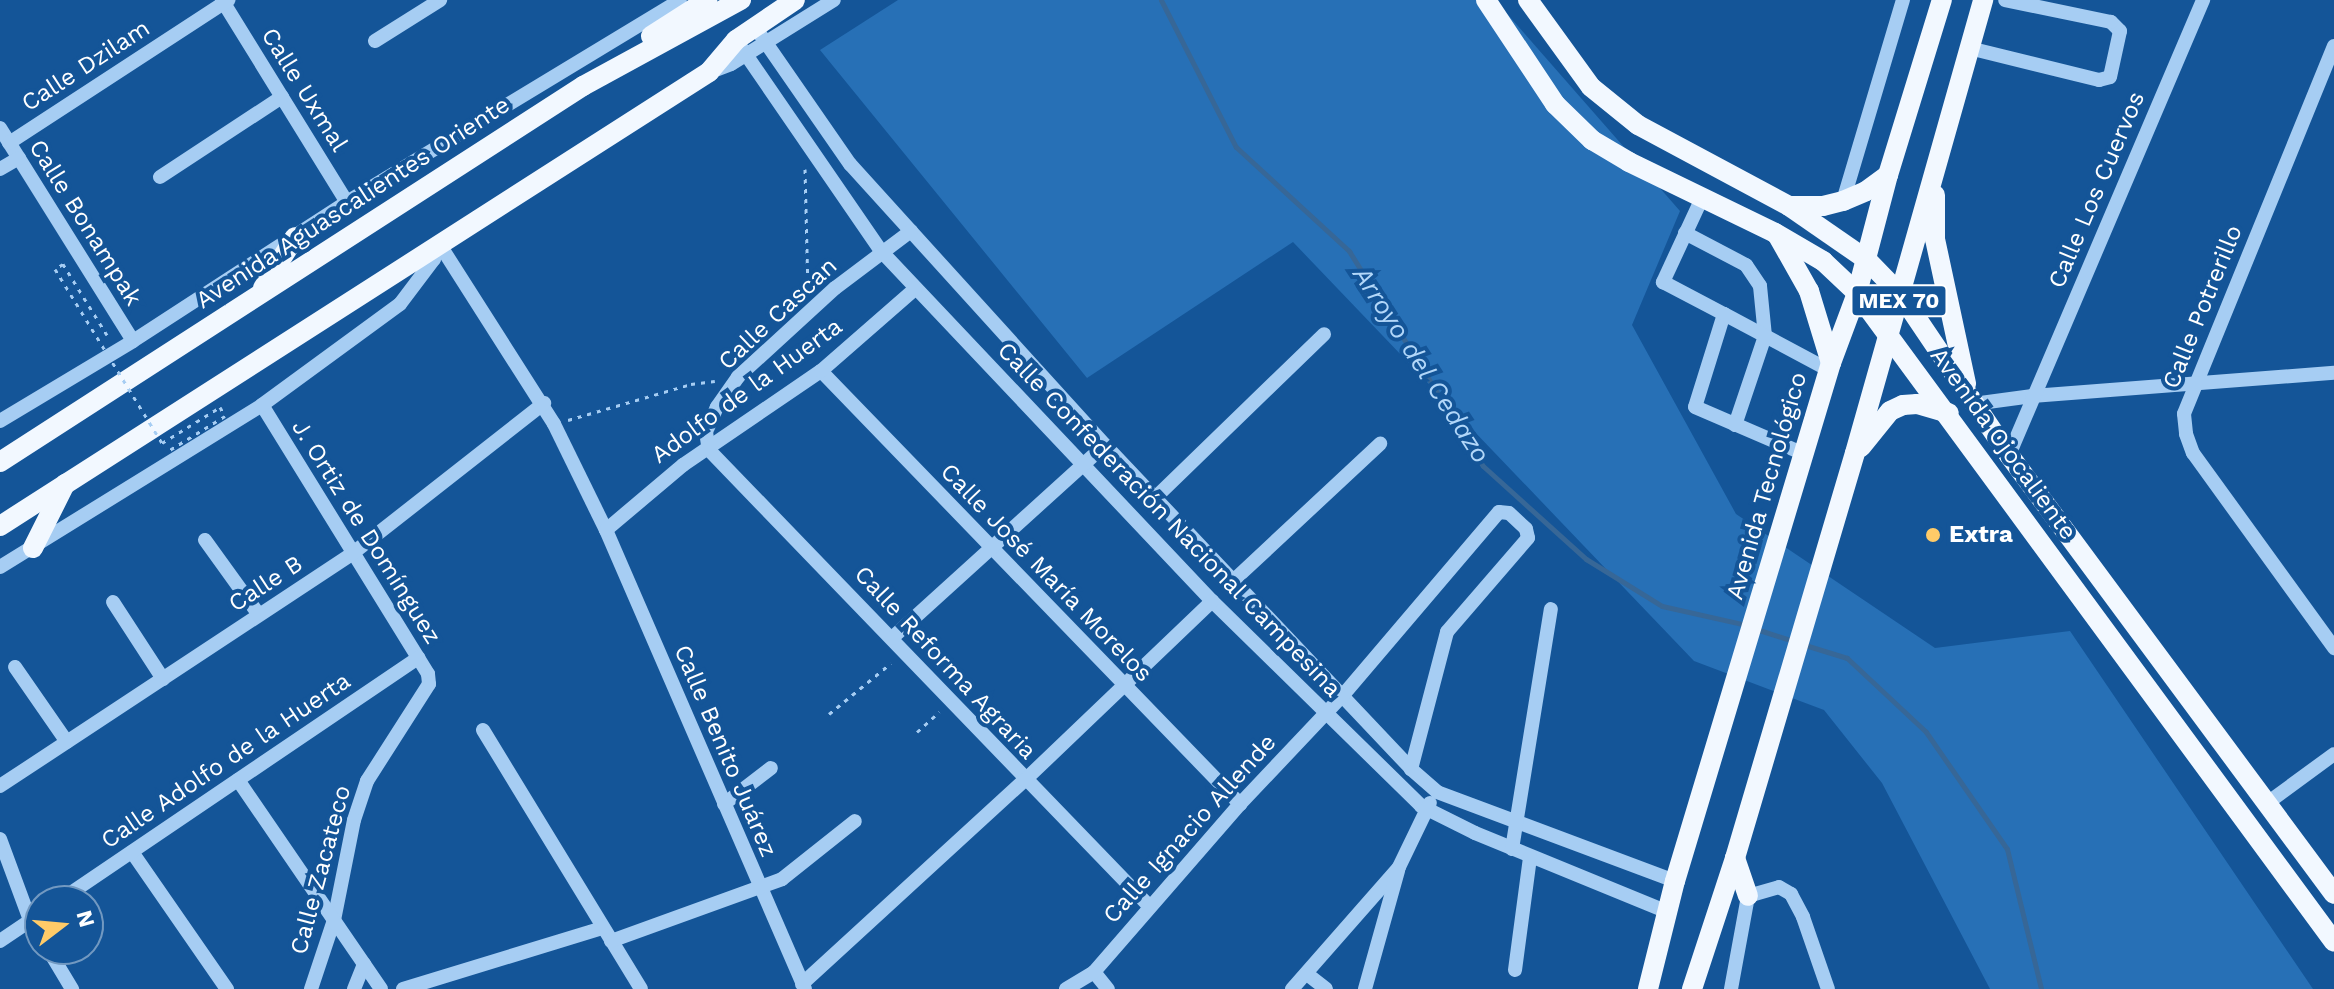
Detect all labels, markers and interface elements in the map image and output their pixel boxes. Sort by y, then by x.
street label: Calle Dzilam [17,14,155,118]
street label: Calle Uxmal [255,23,353,157]
street label: Calle Los Cuervos [2043,88,2151,292]
street label: Avenida Aguascalientes Oriente [190,90,516,316]
street label: Calle Bonampak [22,135,148,311]
street label: Calle Potrerillo [2157,221,2249,393]
street label: Calle Cascan [713,252,843,376]
water label: Arroyo del Cedazo [1346,260,1496,470]
road number: MEX 70 [1849,283,1949,319]
street label: Adolfo de la Huerta [646,312,848,470]
street label: Calle Confederación Nacional Campesina [991,336,1347,704]
street label: Avenida Ojocaliente [1923,342,2083,546]
street label: Avenida Tecnológico [1721,368,1813,604]
street label: J. Ortiz de Domínguez [285,415,447,649]
street label: Calle José María Morelos [934,457,1158,689]
place label: Extra [1949,521,2013,549]
marker: Extra [1924,526,1942,544]
street label: Calle B [224,549,308,619]
street label: Calle Reforma Agraria [847,560,1043,766]
street label: Calle Benito Juárez [667,640,783,862]
street label: Calle Adolfo de la Huerta [95,666,357,856]
street label: Calle Ignacio Allende [1097,728,1283,930]
street label: Calle Zacateco [285,782,357,958]
north arrow [24,885,104,965]
text: N [71,908,100,930]

